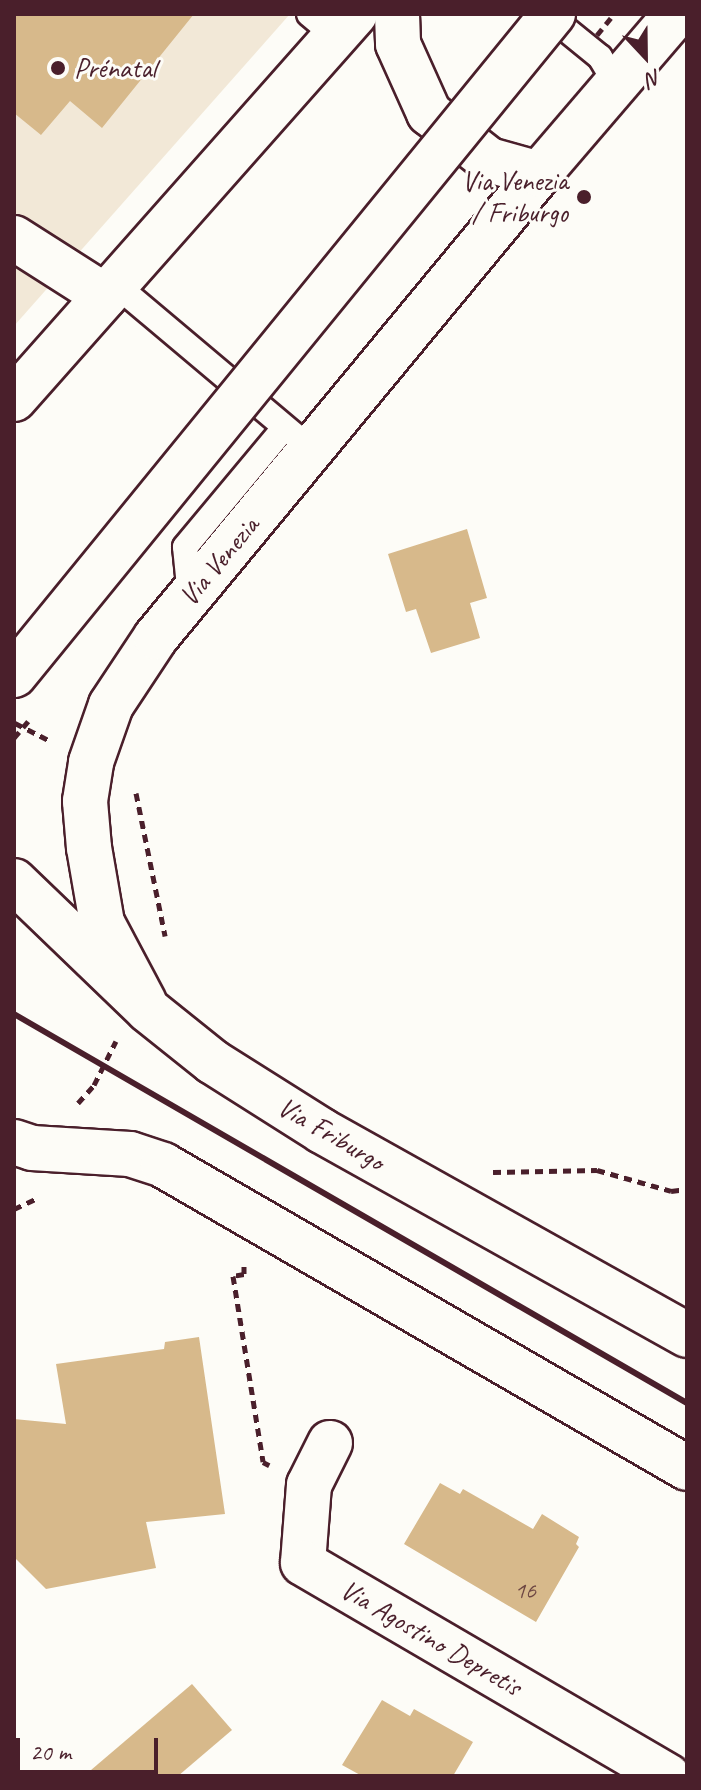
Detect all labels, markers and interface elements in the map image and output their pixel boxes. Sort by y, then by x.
north arrow [605,16,685,96]
place label: Prénatal [74,51,156,85]
marker: Prénatal [49,59,67,77]
text: N [642,63,666,94]
place label: Via Venezia / Friburgo [461,164,568,230]
marker: Via Venezia / Friburgo [575,188,593,206]
street label: Via Venezia [172,509,266,613]
street label: Via Friburgo [272,1090,390,1178]
street label: Via Agostino Depretis [334,1573,528,1703]
house number: 16 [514,1577,536,1605]
scale bar [20,1722,162,1772]
text: 20 m [30,1737,71,1767]

